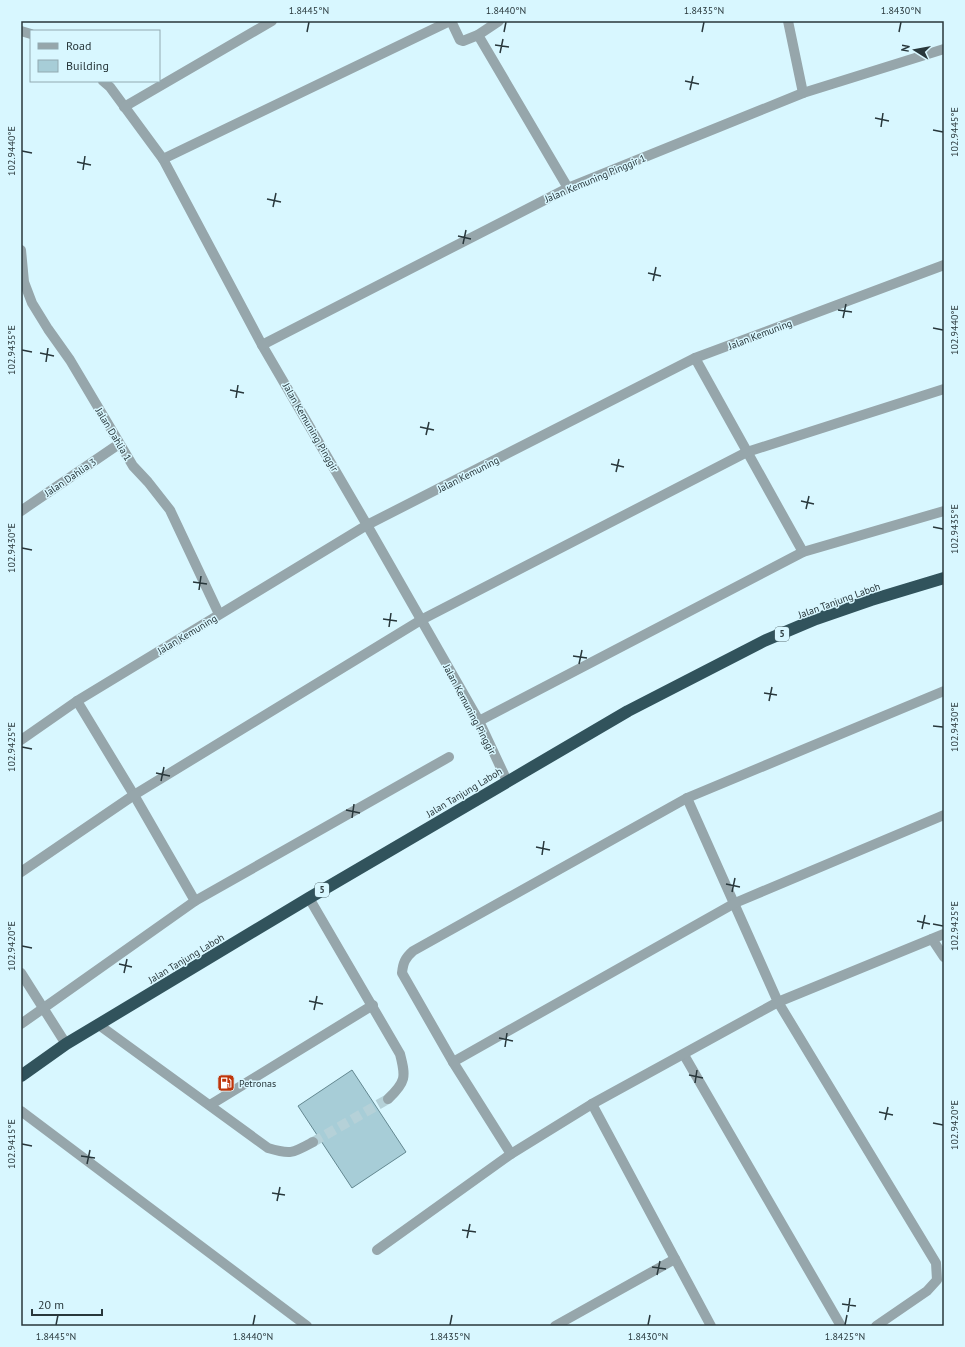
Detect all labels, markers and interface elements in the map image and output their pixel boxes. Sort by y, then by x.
text: 1.8445°N [289,4,329,17]
text: 1.8440°N [486,4,526,17]
text: 1.8435°N [684,4,724,17]
text: 1.8430°N [881,4,921,17]
legend [30,30,160,82]
north arrow [895,30,935,70]
text: Road [66,38,91,53]
text: N [898,43,913,53]
text: Building [66,58,109,73]
text: 102.9445°E [948,107,961,157]
text: 102.9440°E [5,126,18,176]
street label: Jalan Kemuning Pinggir 1 [542,151,648,206]
text: 102.9440°E [948,305,961,355]
street label: Jalan Kemuning [726,316,794,353]
text: 102.9435°E [5,325,18,375]
street label: Jalan Kemuning Pinggir [279,380,342,474]
street label: Jalan Dahlia 1 [92,405,134,463]
street label: Jalan Kemuning [434,453,501,496]
street label: Jalan Dahlia 3 [41,455,99,500]
text: 102.9435°E [948,504,961,554]
text: 102.9430°E [5,523,18,573]
street label: Jalan Tanjung Laboh [795,580,882,622]
street label: Jalan Kemuning [154,612,219,658]
road number: 5 [775,627,789,641]
street label: Jalan Kemuning Pinggir [440,661,499,757]
text: 102.9430°E [948,702,961,752]
text: 102.9425°E [5,722,18,772]
street label: Jalan Tanjung Laboh [423,765,505,821]
road number: 5 [315,883,329,897]
text: 102.9425°E [948,901,961,951]
text: 102.9420°E [5,921,18,971]
street label: Jalan Tanjung Laboh [145,931,227,987]
fuel station icon: Petronas [216,1073,236,1093]
place label: Petronas [239,1077,276,1090]
text: 102.9420°E [948,1100,961,1150]
text: 102.9415°E [5,1119,18,1169]
scale bar [32,1291,102,1317]
text: 20 m [38,1297,64,1312]
text: 1.8445°N [36,1330,76,1343]
text: 1.8440°N [233,1330,273,1343]
text: 1.8435°N [430,1330,470,1343]
text: 1.8430°N [628,1330,668,1343]
text: 1.8425°N [825,1330,865,1343]

